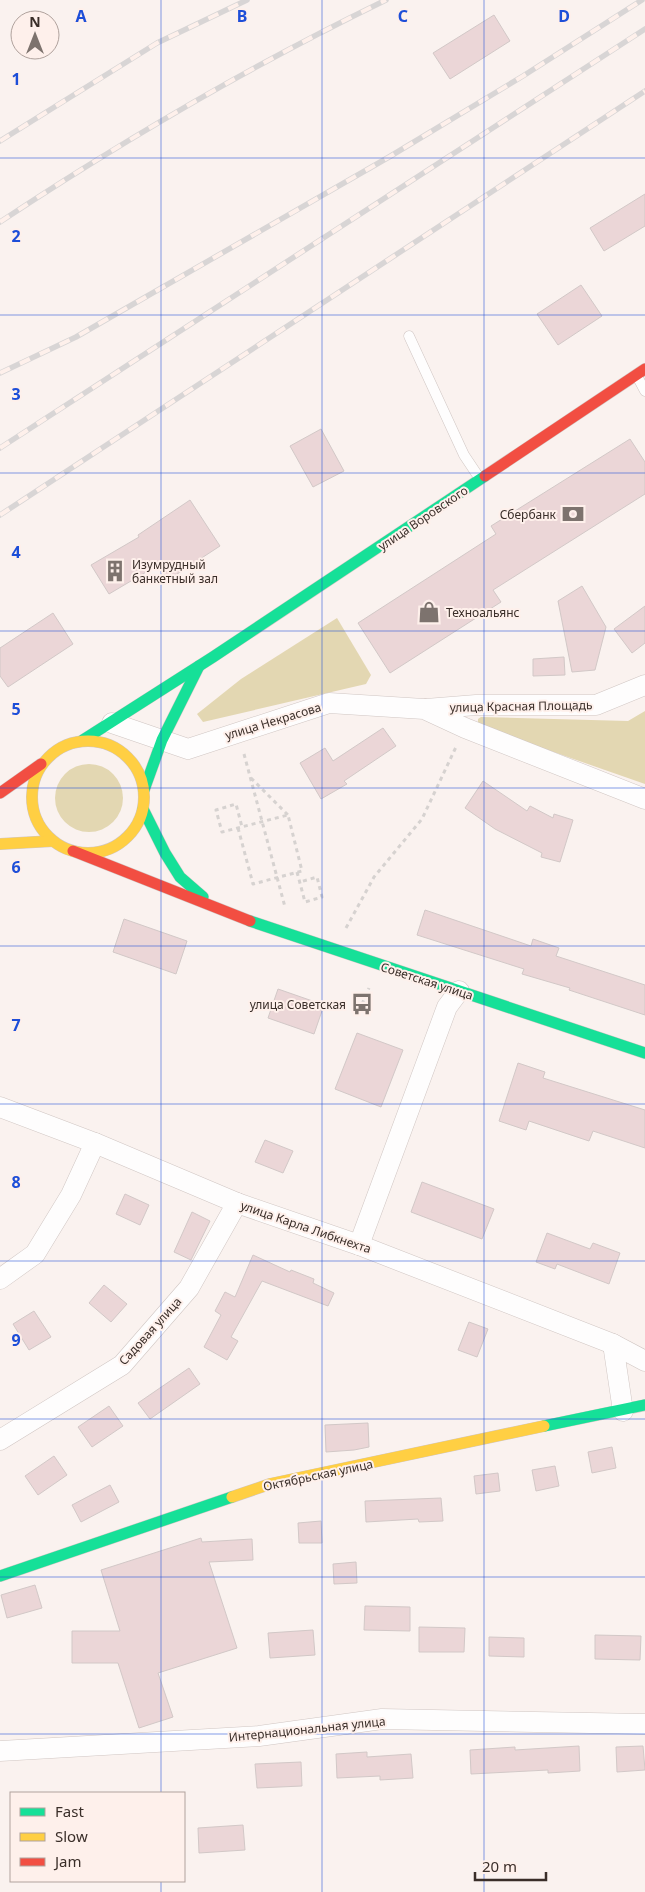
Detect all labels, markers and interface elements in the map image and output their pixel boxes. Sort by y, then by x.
text: A [75,5,87,27]
text: B [237,5,247,27]
text: C [398,5,408,27]
text: D [558,5,570,27]
north arrow [10,10,60,60]
text: N [29,12,41,31]
text: 1 [11,68,21,90]
text: 2 [11,225,21,247]
text: 3 [11,383,21,405]
street label: улица Воровского [375,482,471,554]
bank icon: Сбербанк [560,501,586,527]
place label: Сбербанк [500,506,557,523]
text: 4 [11,541,21,563]
place label: Изумрудный банкетный зал [132,556,218,587]
building icon: Изумрудный банкетный зал [102,558,128,584]
shop icon: Техноальянс [416,599,442,625]
place label: Техноальянс [446,604,520,621]
street label: улица Красная Площадь [449,696,593,716]
text: 5 [11,698,21,720]
street label: улица Некрасова [223,698,323,744]
text: 6 [11,856,21,878]
street label: Советская улица [379,958,475,1004]
bus stop icon: улица Советская [349,991,375,1017]
place label: улица Советская [250,996,346,1013]
text: 7 [11,1014,21,1036]
text: 8 [11,1171,21,1193]
street label: улица Карла Либкнехта [239,1197,373,1257]
street label: Садовая улица [115,1293,185,1369]
text: 9 [11,1329,21,1351]
street label: Октябрьская улица [262,1455,374,1495]
street label: Интернациональная улица [228,1712,386,1746]
legend [10,1792,185,1882]
text: Fast [55,1801,84,1821]
text: Slow [55,1826,88,1846]
scale bar [475,1850,546,1882]
text: Jam [53,1851,82,1871]
text: 20 m [482,1856,517,1876]

